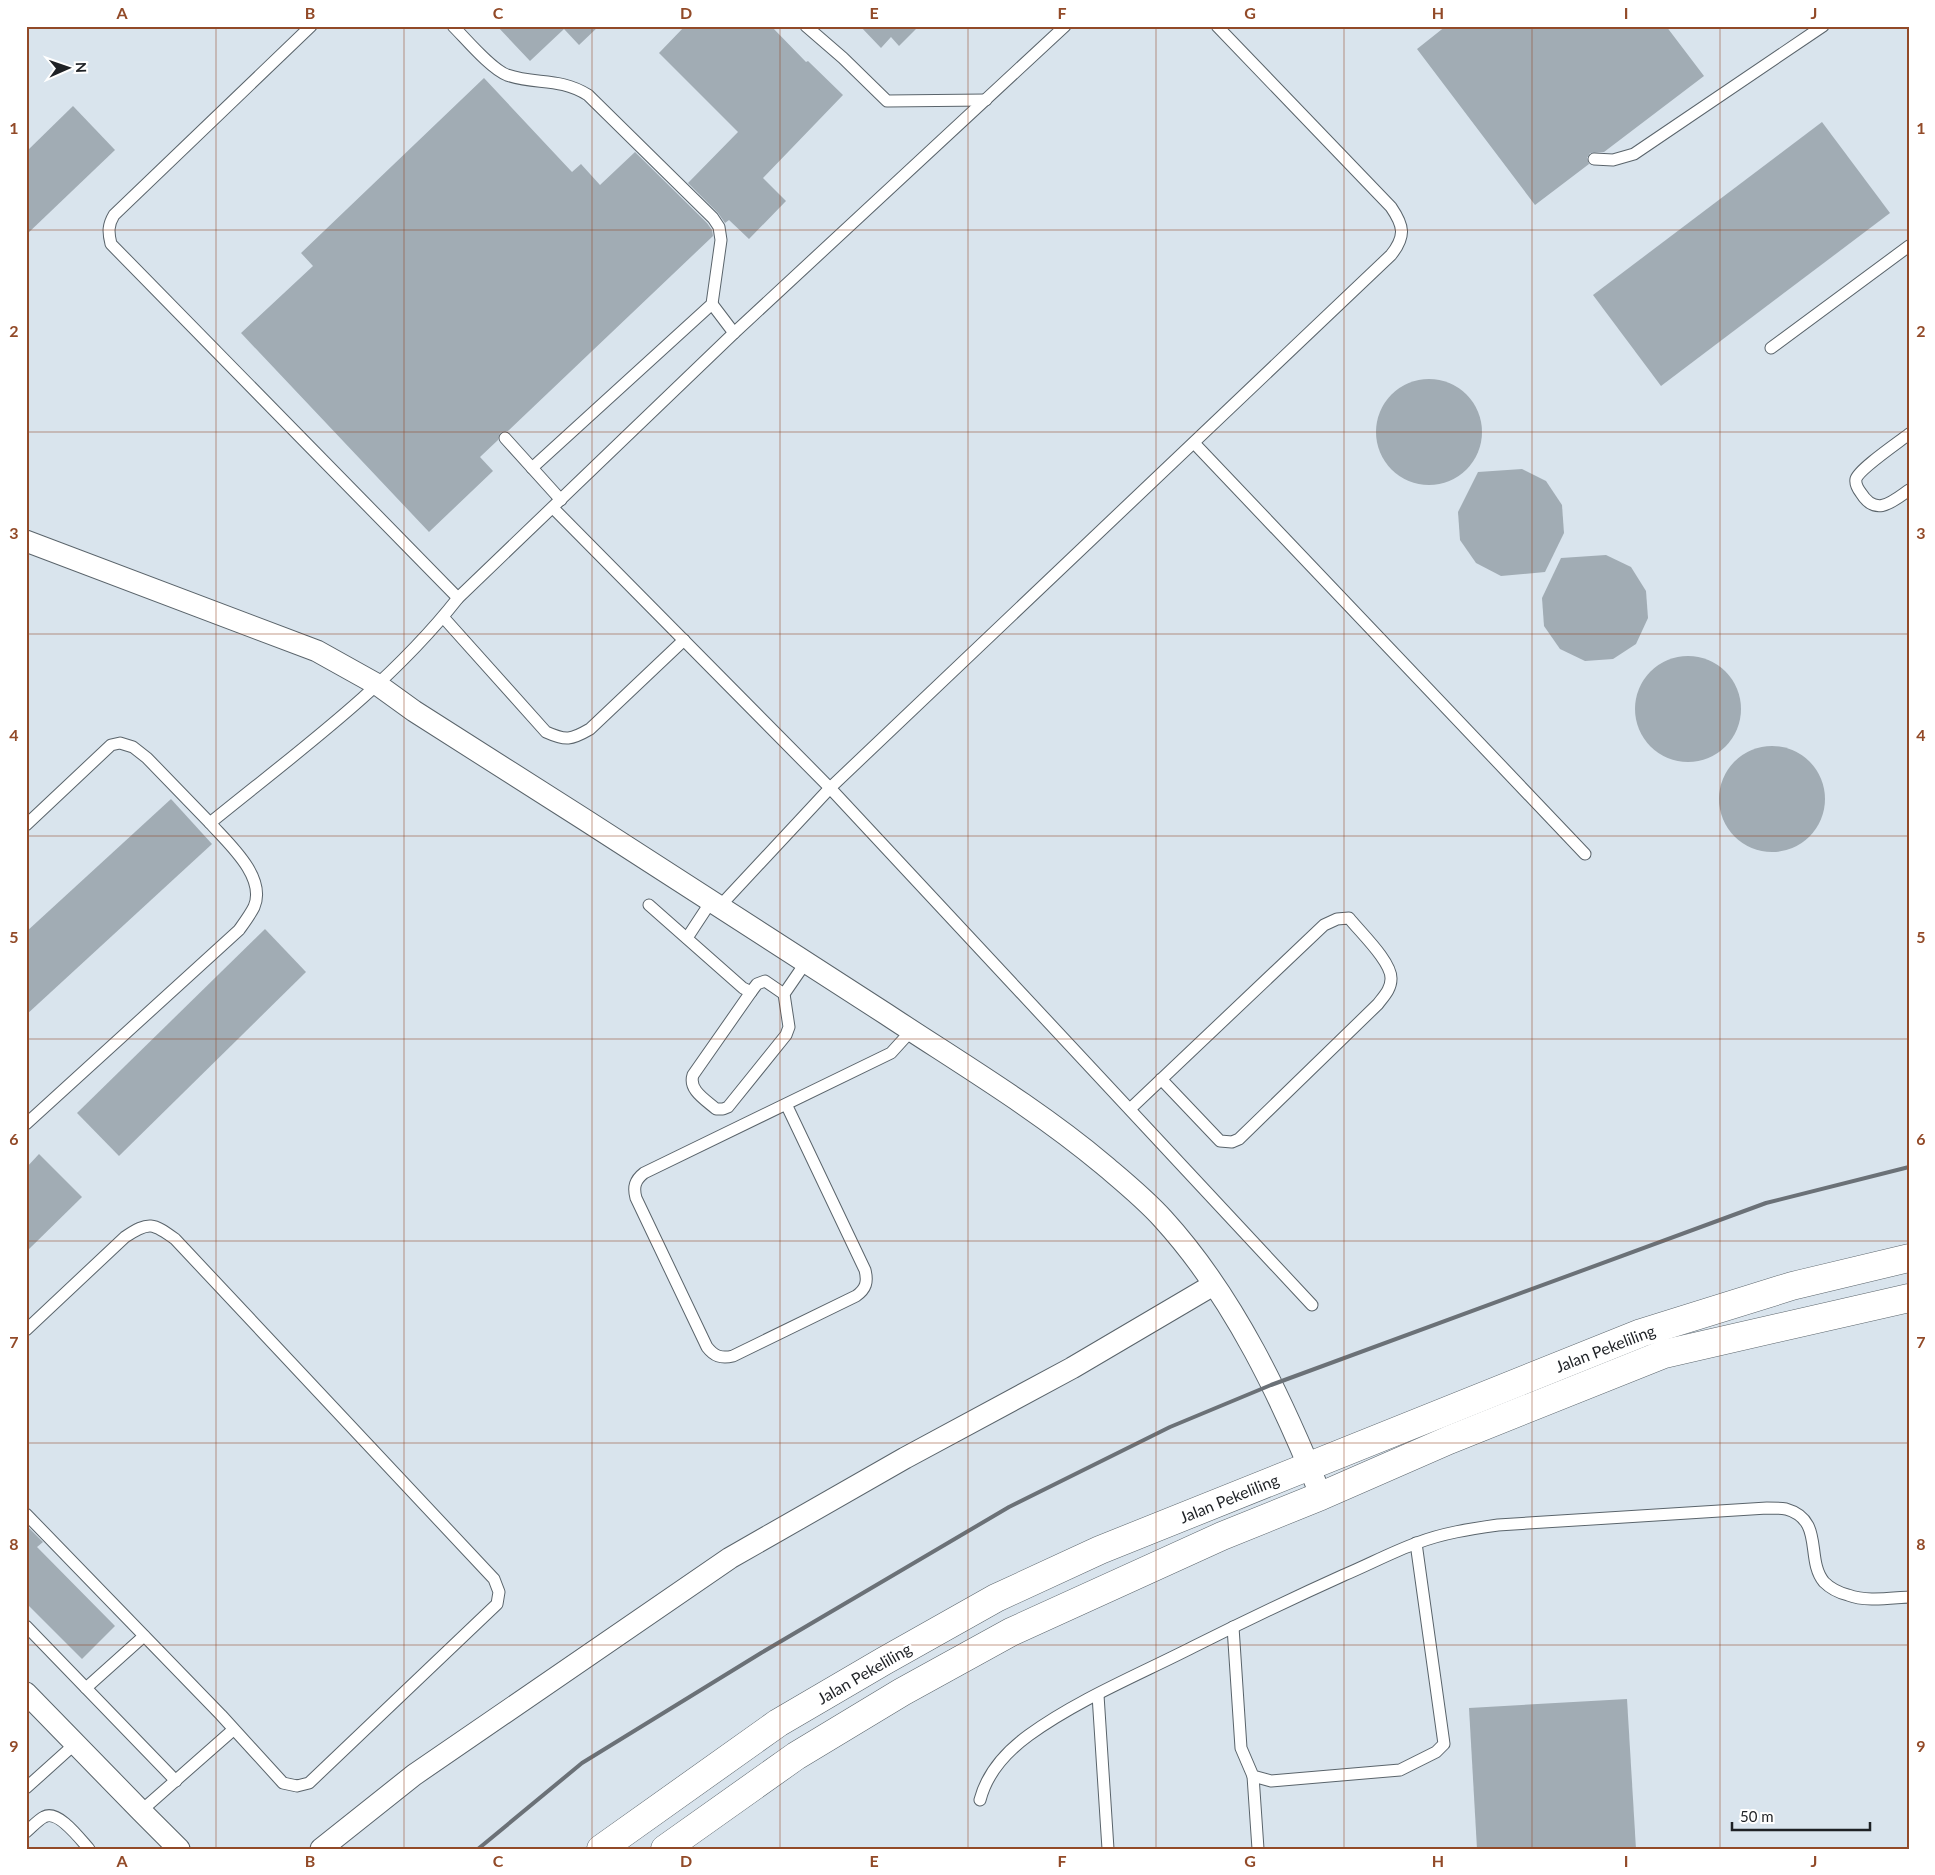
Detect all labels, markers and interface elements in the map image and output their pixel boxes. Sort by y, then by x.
text: A [115,3,128,22]
text: B [305,3,315,22]
text: C [493,3,504,22]
text: D [680,3,692,22]
text: E [869,3,879,22]
text: F [1057,3,1067,22]
text: G [1244,3,1256,22]
text: H [1432,3,1444,22]
text: I [1624,3,1628,22]
text: J [1811,3,1817,22]
north arrow [42,42,92,92]
text: N [73,62,90,73]
text: 1 [9,118,19,137]
text: 1 [1916,118,1926,137]
text: 2 [9,321,19,340]
text: 2 [1916,321,1926,340]
text: 3 [9,523,19,542]
text: 3 [1916,523,1926,542]
text: 4 [9,725,19,744]
text: 4 [1916,725,1926,744]
text: 5 [9,927,19,946]
text: 5 [1916,927,1926,946]
text: 6 [9,1129,19,1148]
text: 6 [1916,1129,1926,1148]
street label: Jalan Pekeliling [1552,1320,1658,1376]
text: 7 [9,1332,19,1351]
text: 7 [1916,1332,1926,1351]
street label: Jalan Pekeliling [1177,1469,1281,1527]
text: 8 [9,1534,19,1553]
text: 8 [1916,1534,1926,1553]
street label: Jalan Pekeliling [814,1638,914,1708]
text: 9 [9,1736,19,1755]
text: 9 [1916,1736,1926,1755]
scale bar [1732,1800,1870,1832]
text: 50 m [1740,1807,1774,1825]
text: A [115,1851,128,1870]
text: B [305,1851,315,1870]
text: C [493,1851,504,1870]
text: D [680,1851,692,1870]
text: E [869,1851,879,1870]
text: F [1057,1851,1067,1870]
text: G [1244,1851,1256,1870]
text: H [1432,1851,1444,1870]
text: I [1624,1851,1628,1870]
text: J [1811,1851,1817,1870]

